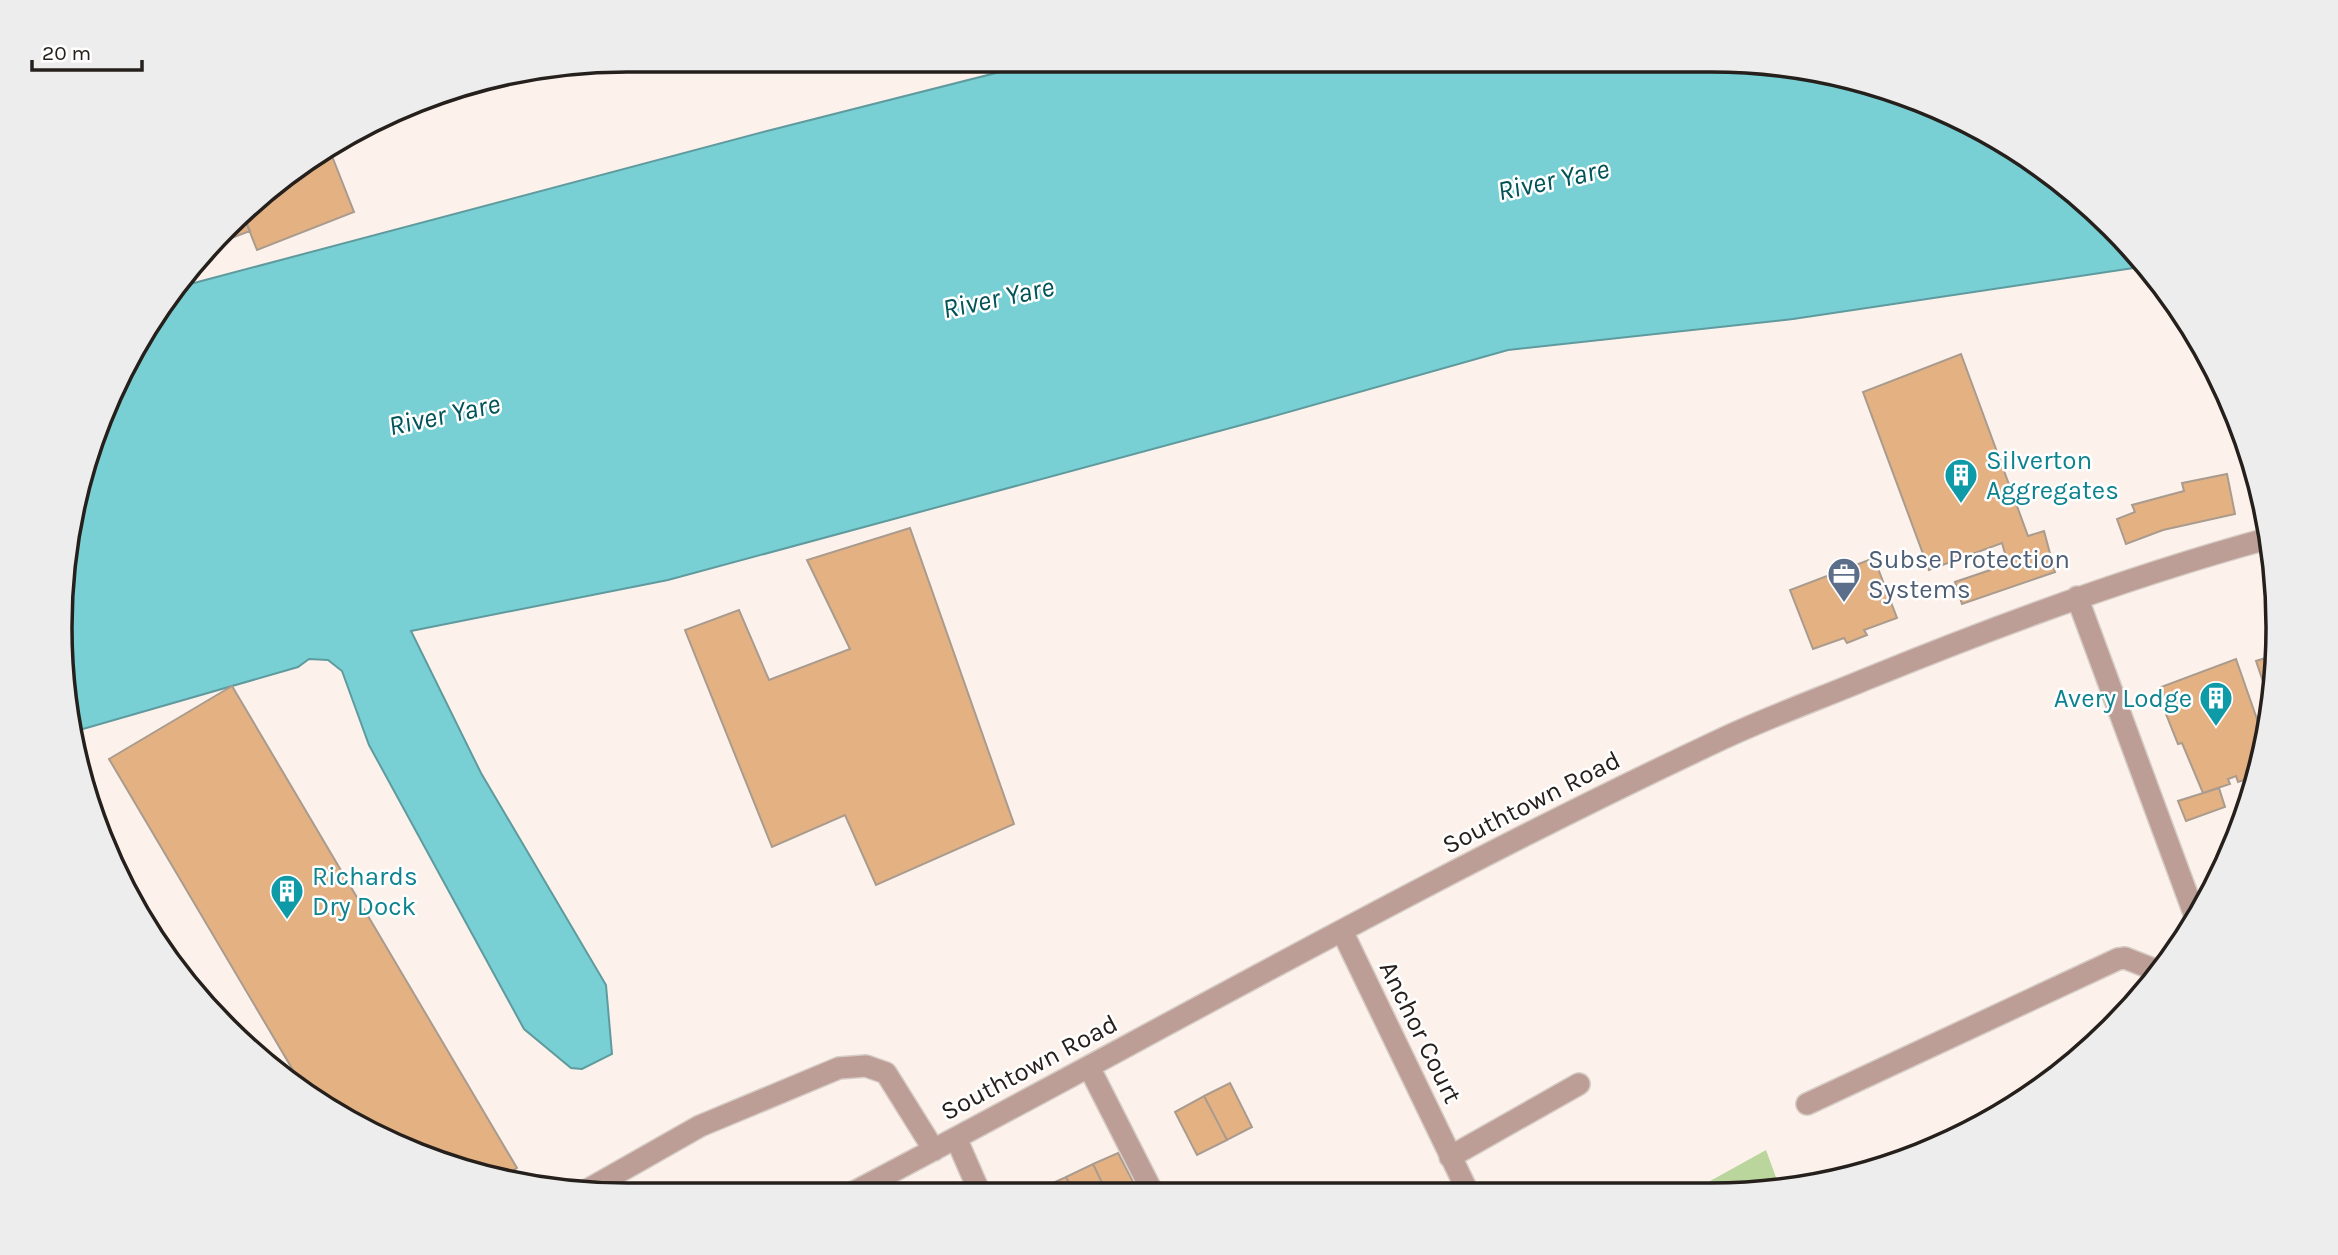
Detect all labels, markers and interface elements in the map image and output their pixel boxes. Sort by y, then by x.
scale bar [32,28,142,72]
text: 20 m [42,41,91,65]
water label: River Yare [1494,152,1612,207]
water label: River Yare [939,270,1057,325]
water label: River Yare [385,387,503,442]
place label: Silverton Aggregates [1986,445,2119,506]
building icon: Silverton Aggregates [1942,456,1980,505]
place label: Subse Protection Systems [1868,544,2070,605]
office icon: Subse Protection Systems [1825,555,1863,604]
building icon: Avery Lodge [2197,679,2235,728]
place label: Avery Lodge [2054,683,2192,714]
street label: Southtown Road [1437,744,1625,861]
place label: Richards Dry Dock [312,861,418,922]
building icon: Richards Dry Dock [268,872,306,921]
street label: Anchor Court [1373,956,1468,1109]
street label: Southtown Road [936,1008,1123,1127]

